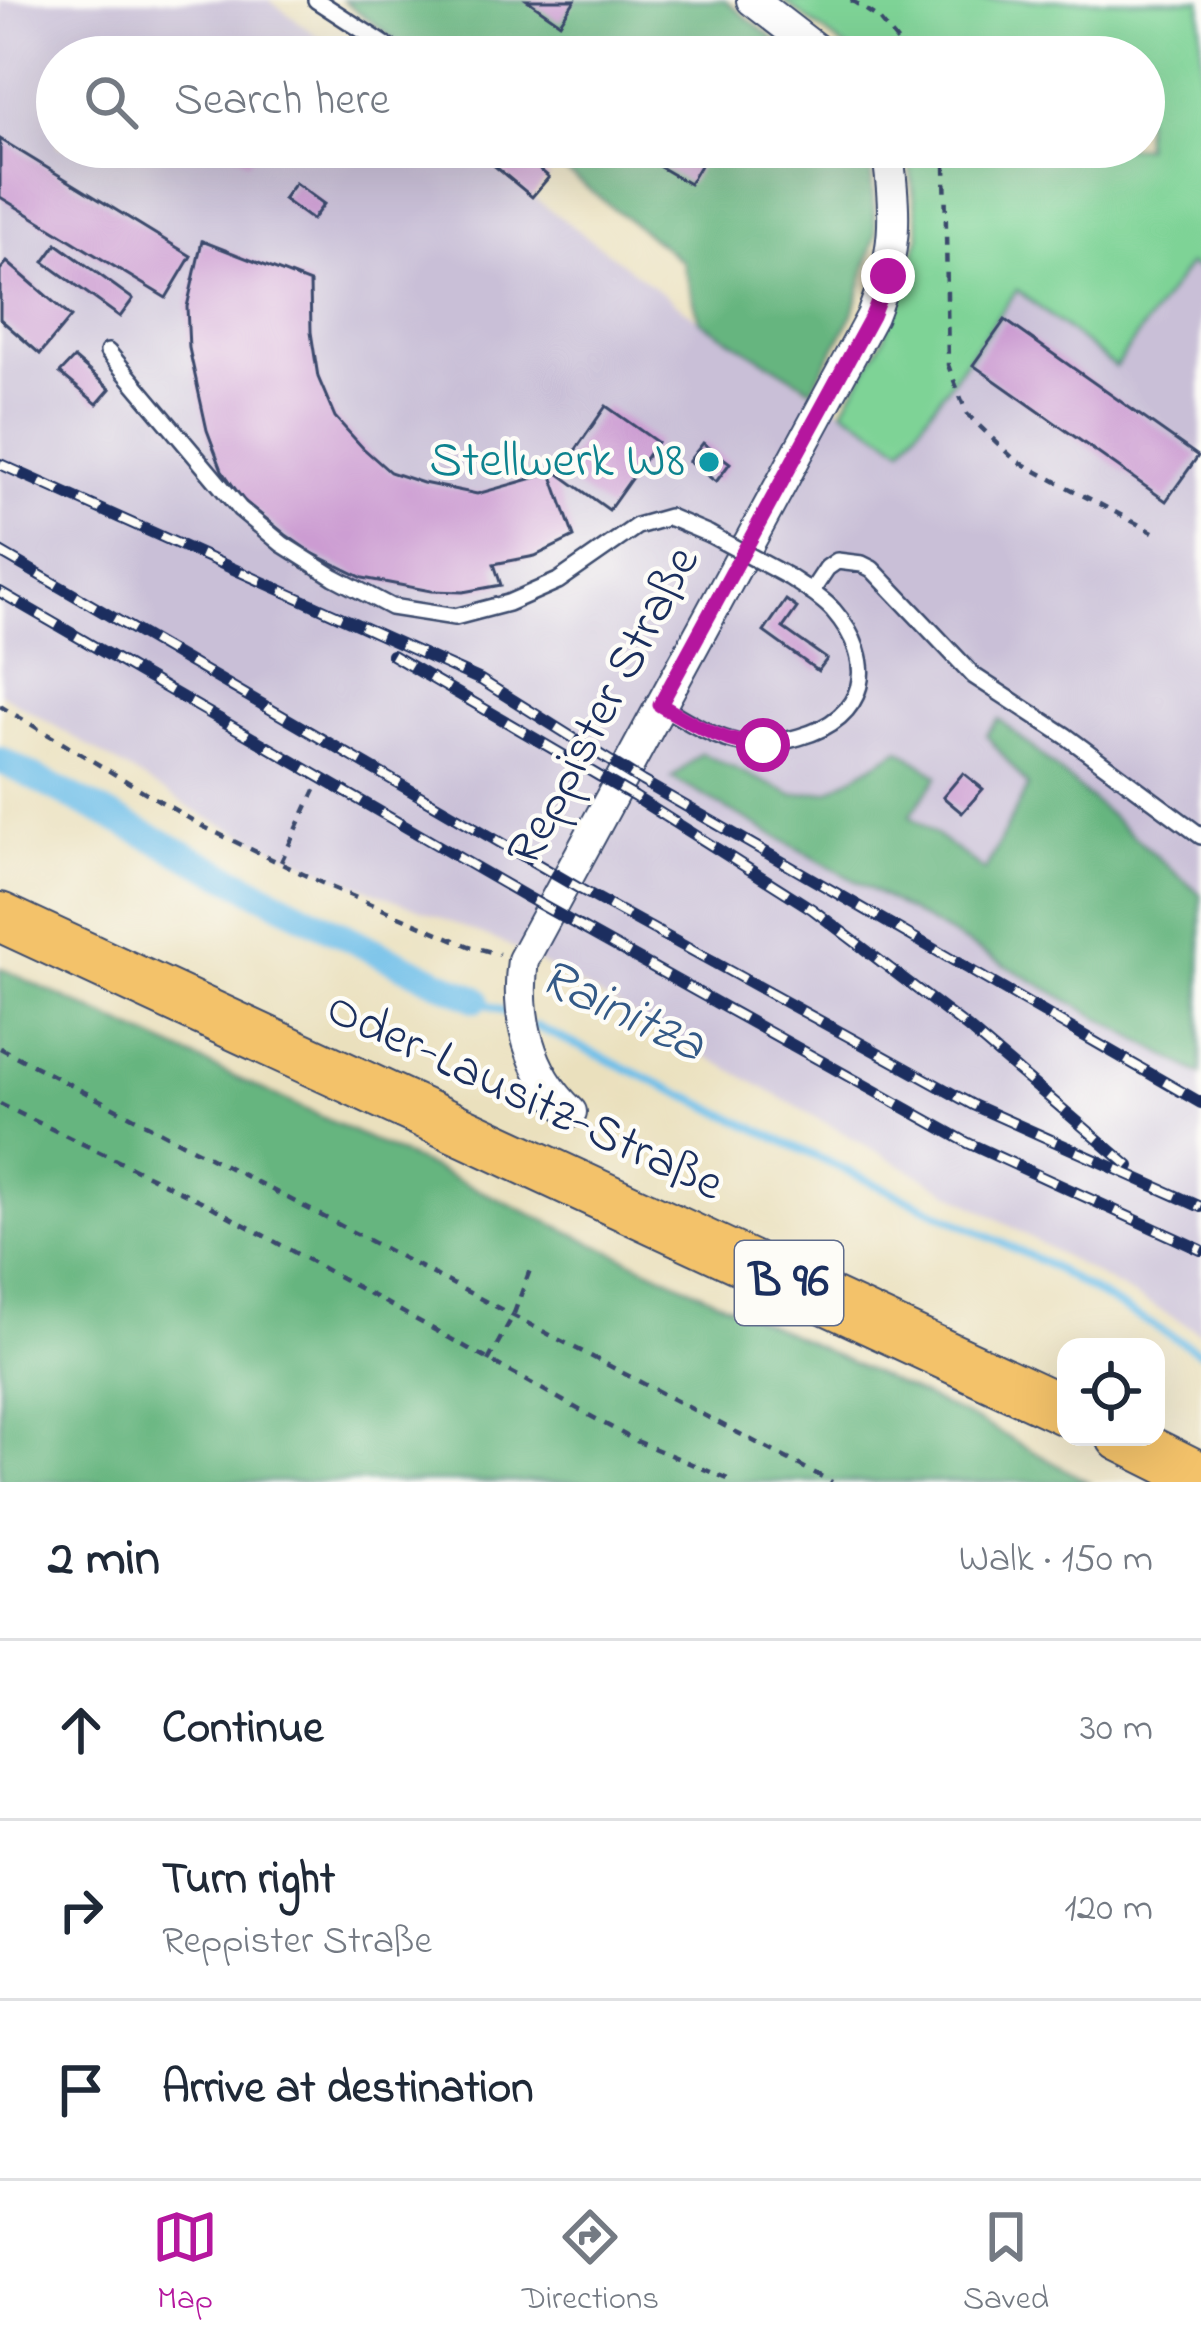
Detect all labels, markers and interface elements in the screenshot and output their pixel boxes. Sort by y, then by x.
search box [36,36,1165,168]
icon: search [78,69,144,135]
text: Search here [174,69,390,135]
route end [861,249,915,303]
place label: Stellwerk W8 [429,425,685,500]
marker: Stellwerk W8 [696,449,722,475]
street label: Reppister Straße [489,533,721,880]
route start [736,718,790,772]
water label: Rainitza [525,941,718,1086]
street label: Oder-Lausitz-Straße [313,973,735,1223]
road number: B 96 [735,1241,843,1325]
map controls [1057,1338,1165,1446]
button: locate [1057,1338,1165,1446]
text: 2 min [48,1523,160,1598]
text: Walk · 150 m [959,1532,1153,1589]
icon: ahead [48,1697,114,1763]
text: Continue [162,1697,323,1763]
text: 30 m [1080,1701,1153,1758]
text: Turn right [162,1848,335,1914]
icon: right [48,1877,114,1943]
text: 120 m [1064,1881,1153,1938]
text: Reppister Straße [162,1914,432,1971]
icon: arrive [48,2057,114,2123]
text: Arrive at destination [162,2057,533,2123]
tab: Map [152,2204,218,2324]
tab: Directions [522,2204,659,2324]
tab: Saved [963,2204,1049,2324]

